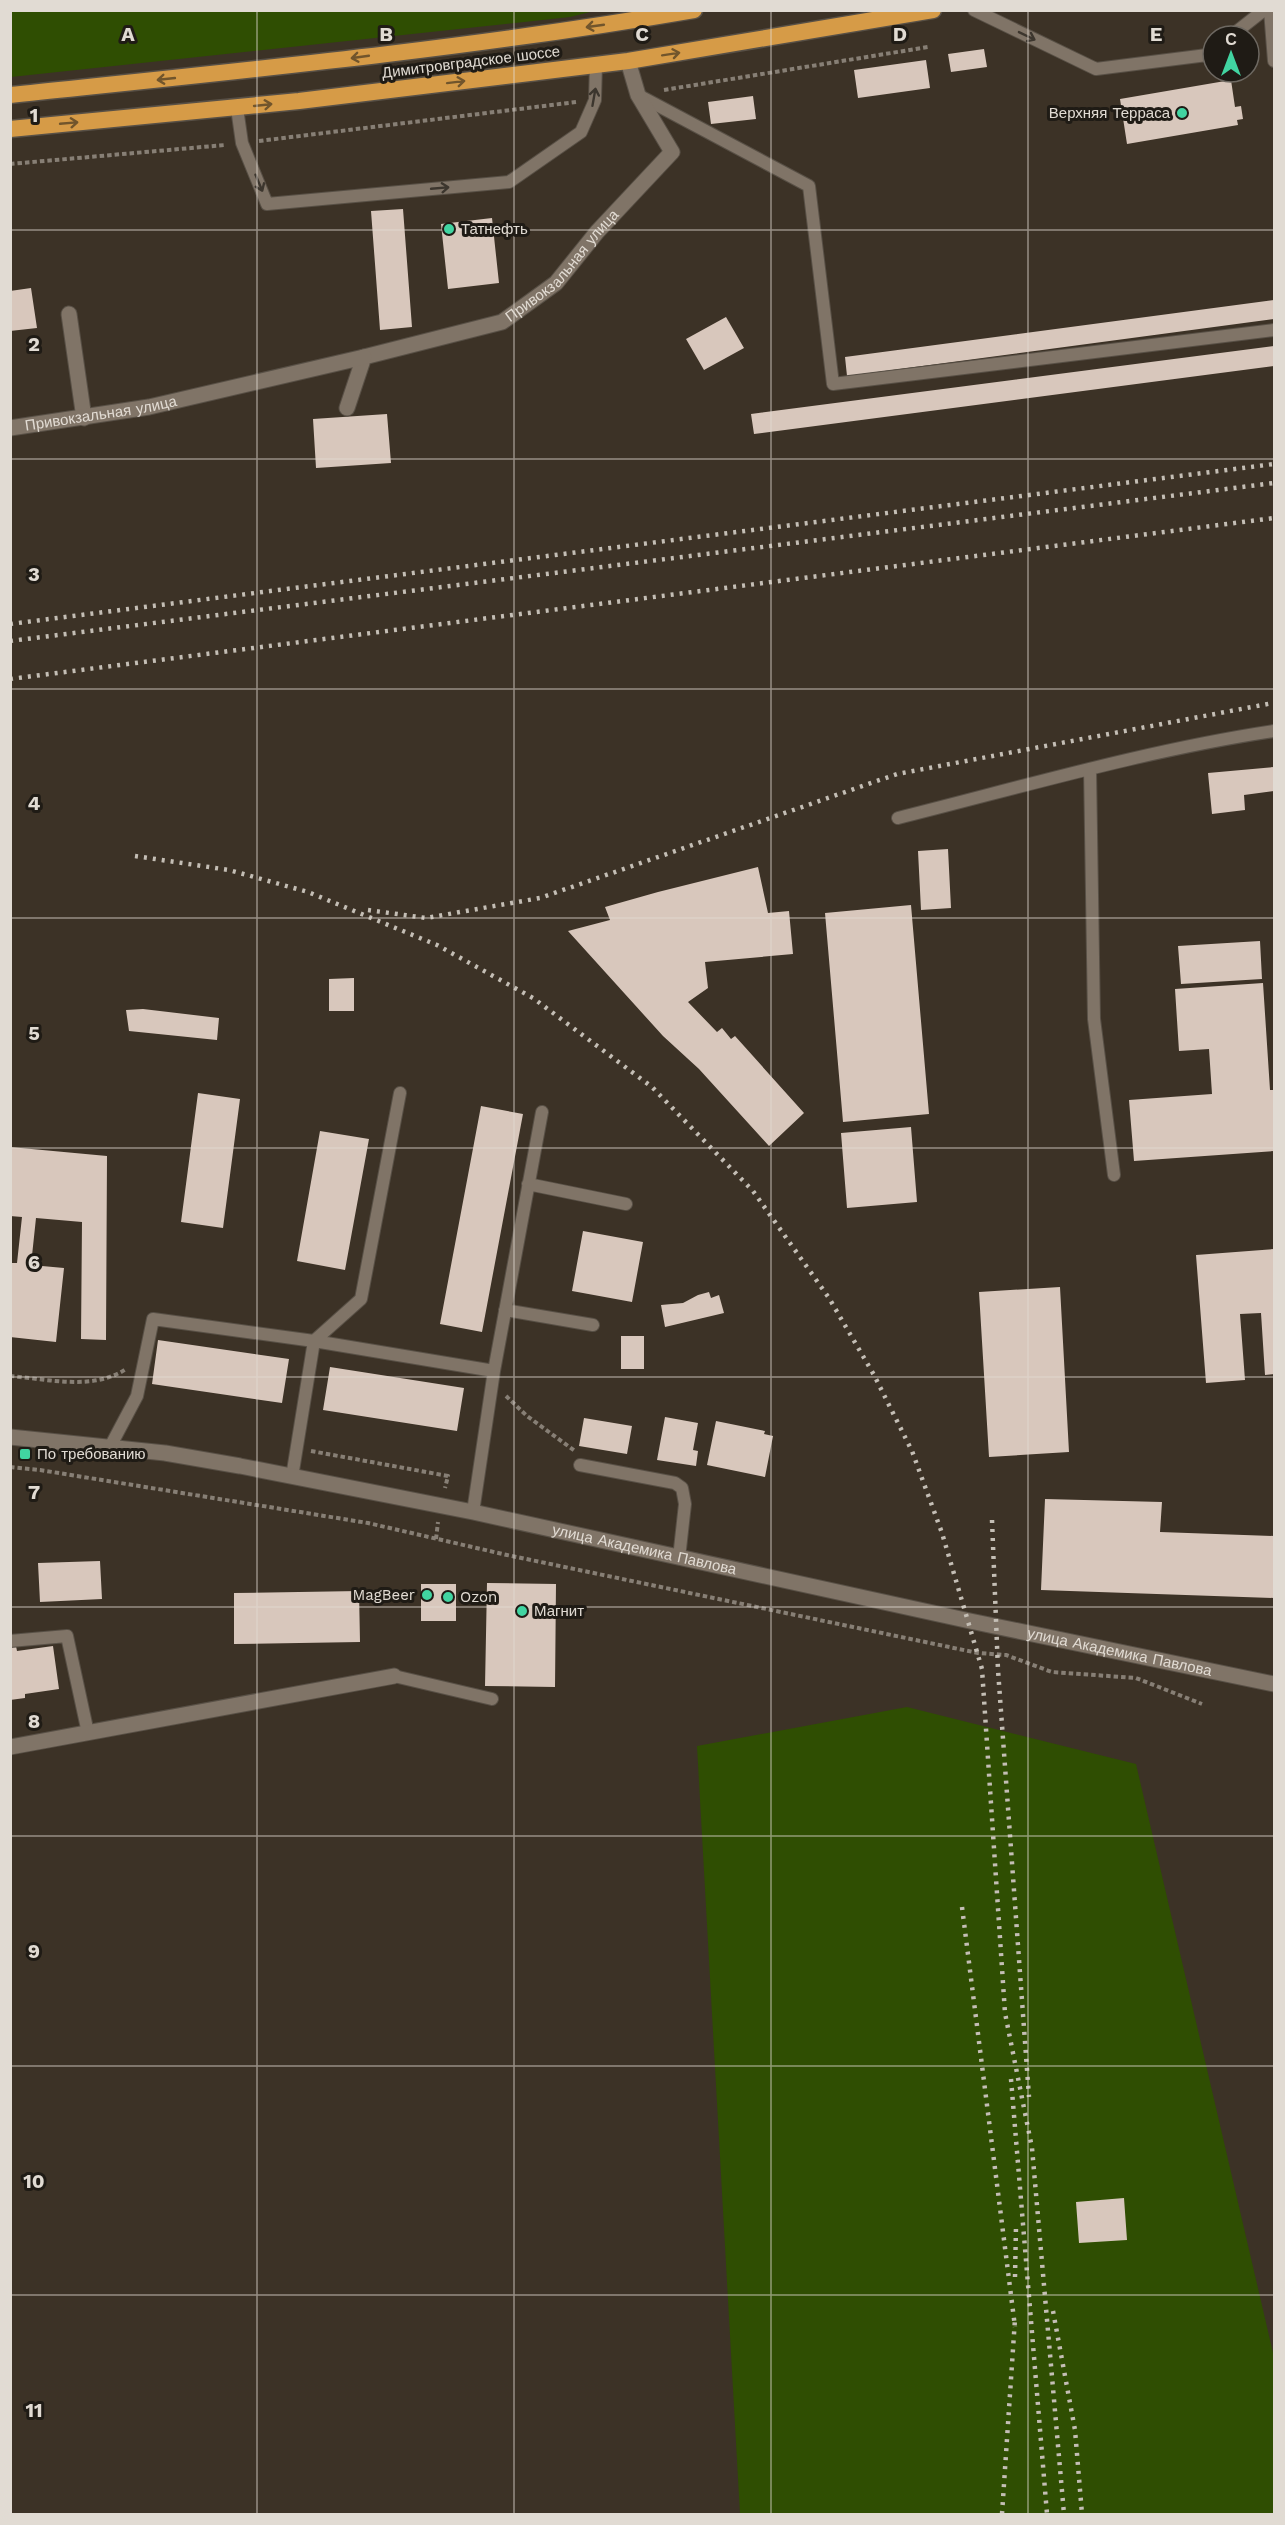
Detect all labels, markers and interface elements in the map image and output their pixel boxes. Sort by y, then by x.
one-way arrow [585,21,605,32]
text: A [121,22,135,46]
text: B [379,22,393,46]
text: C [635,22,649,46]
text: D [893,22,907,46]
text: E [1150,22,1162,46]
north arrow [1201,24,1261,84]
one-way arrow [1018,30,1036,42]
text: С [1225,30,1237,49]
street label: Димитровградское шоссе [381,42,561,82]
one-way arrow [660,48,680,59]
one-way arrow [350,52,370,63]
one-way arrow [157,74,176,85]
one-way arrow [446,76,466,87]
one-way arrow [589,88,600,107]
one-way arrow [252,99,272,110]
text: 1 [30,103,38,127]
place label: Верхняя Терраса [1049,104,1171,122]
marker: Верхняя Терраса [1175,106,1189,120]
one-way arrow [58,117,78,128]
one-way arrow [254,174,265,192]
one-way arrow [429,182,449,193]
street label: Привокзальная улица [502,205,623,326]
place label: Татнефть [461,220,528,238]
marker: Татнефть [442,222,456,236]
text: 2 [28,332,40,356]
street label: Привокзальная улица [24,392,179,435]
text: 3 [28,562,40,586]
text: 4 [28,791,41,815]
text: 5 [28,1021,40,1045]
text: 6 [28,1250,40,1274]
place label: По требованию [37,1445,146,1463]
marker: По требованию [18,1447,32,1461]
text: 7 [28,1480,40,1504]
street label: улица Академика Павлова [551,1521,739,1579]
place label: MagBeer [353,1586,415,1604]
marker: MagBeer [420,1588,434,1602]
place label: Ozon [460,1588,497,1606]
marker: Ozon [441,1590,455,1604]
place label: Магнит [534,1602,584,1620]
marker: Магнит [515,1604,529,1618]
street label: улица Академика Павлова [1026,1624,1214,1680]
text: 8 [28,1709,40,1733]
text: 9 [28,1939,40,1963]
text: 10 [23,2169,45,2193]
text: 11 [25,2398,43,2422]

